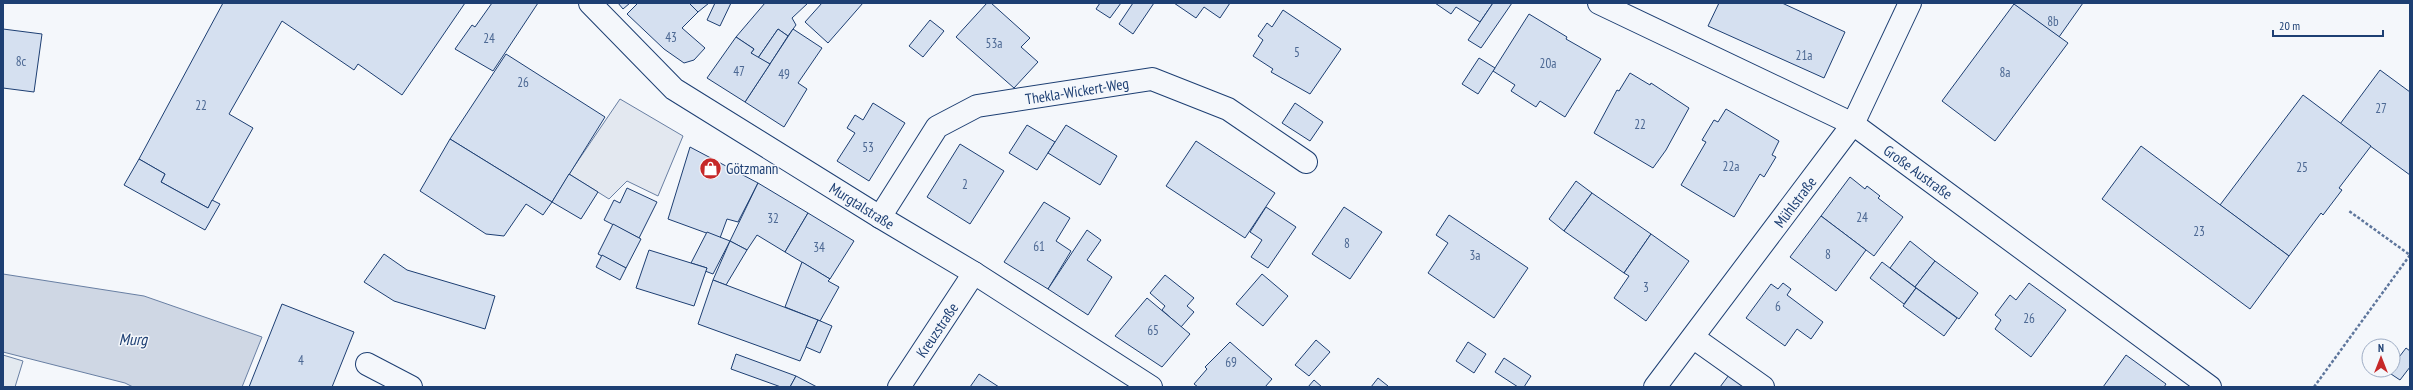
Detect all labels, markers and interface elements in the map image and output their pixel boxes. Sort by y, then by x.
scale bar [2273,12,2383,38]
house number: 8b [2047,13,2059,30]
text: 20 m [2279,18,2300,33]
house number: 43 [665,29,677,46]
house number: 24 [483,30,495,47]
house number: 53a [986,35,1002,52]
house number: 5 [1294,44,1300,61]
house number: 21a [1796,47,1812,64]
house number: 8c [16,53,27,70]
house number: 20a [1540,55,1556,72]
house number: 47 [733,63,745,80]
house number: 8a [1999,64,2011,81]
house number: 49 [778,66,790,83]
street label: Thekla-Wickert-Weg [1024,73,1130,109]
house number: 26 [517,74,529,91]
house number: 22 [195,97,207,114]
house number: 27 [2375,100,2387,117]
house number: 22 [1634,116,1646,133]
house number: 53 [862,139,874,156]
street label: Große Austraße [1880,141,1956,203]
shop icon: Götzmann [698,155,724,181]
house number: 22a [1723,158,1739,175]
place label: Götzmann [726,159,778,178]
house number: 25 [2296,159,2308,176]
street label: Mühlstraße [1770,173,1820,231]
house number: 2 [962,176,968,193]
street label: Murgtalstraße [826,179,898,233]
house number: 24 [1856,209,1868,226]
house number: 32 [767,210,779,227]
house number: 23 [2193,223,2205,240]
house number: 8 [1344,235,1350,252]
house number: 61 [1033,238,1045,255]
house number: 34 [813,239,825,256]
house number: 8 [1825,246,1831,263]
house number: 3a [1469,247,1481,264]
house number: 3 [1643,279,1649,296]
house number: 6 [1775,298,1781,315]
street label: Kreuzstraße [912,299,962,361]
house number: 26 [2023,310,2035,327]
house number: 65 [1147,322,1159,339]
water label: Murg [119,329,148,349]
north arrow [2361,338,2401,378]
text: N [2378,341,2384,355]
house number: 4 [298,352,304,369]
house number: 69 [1225,354,1237,371]

